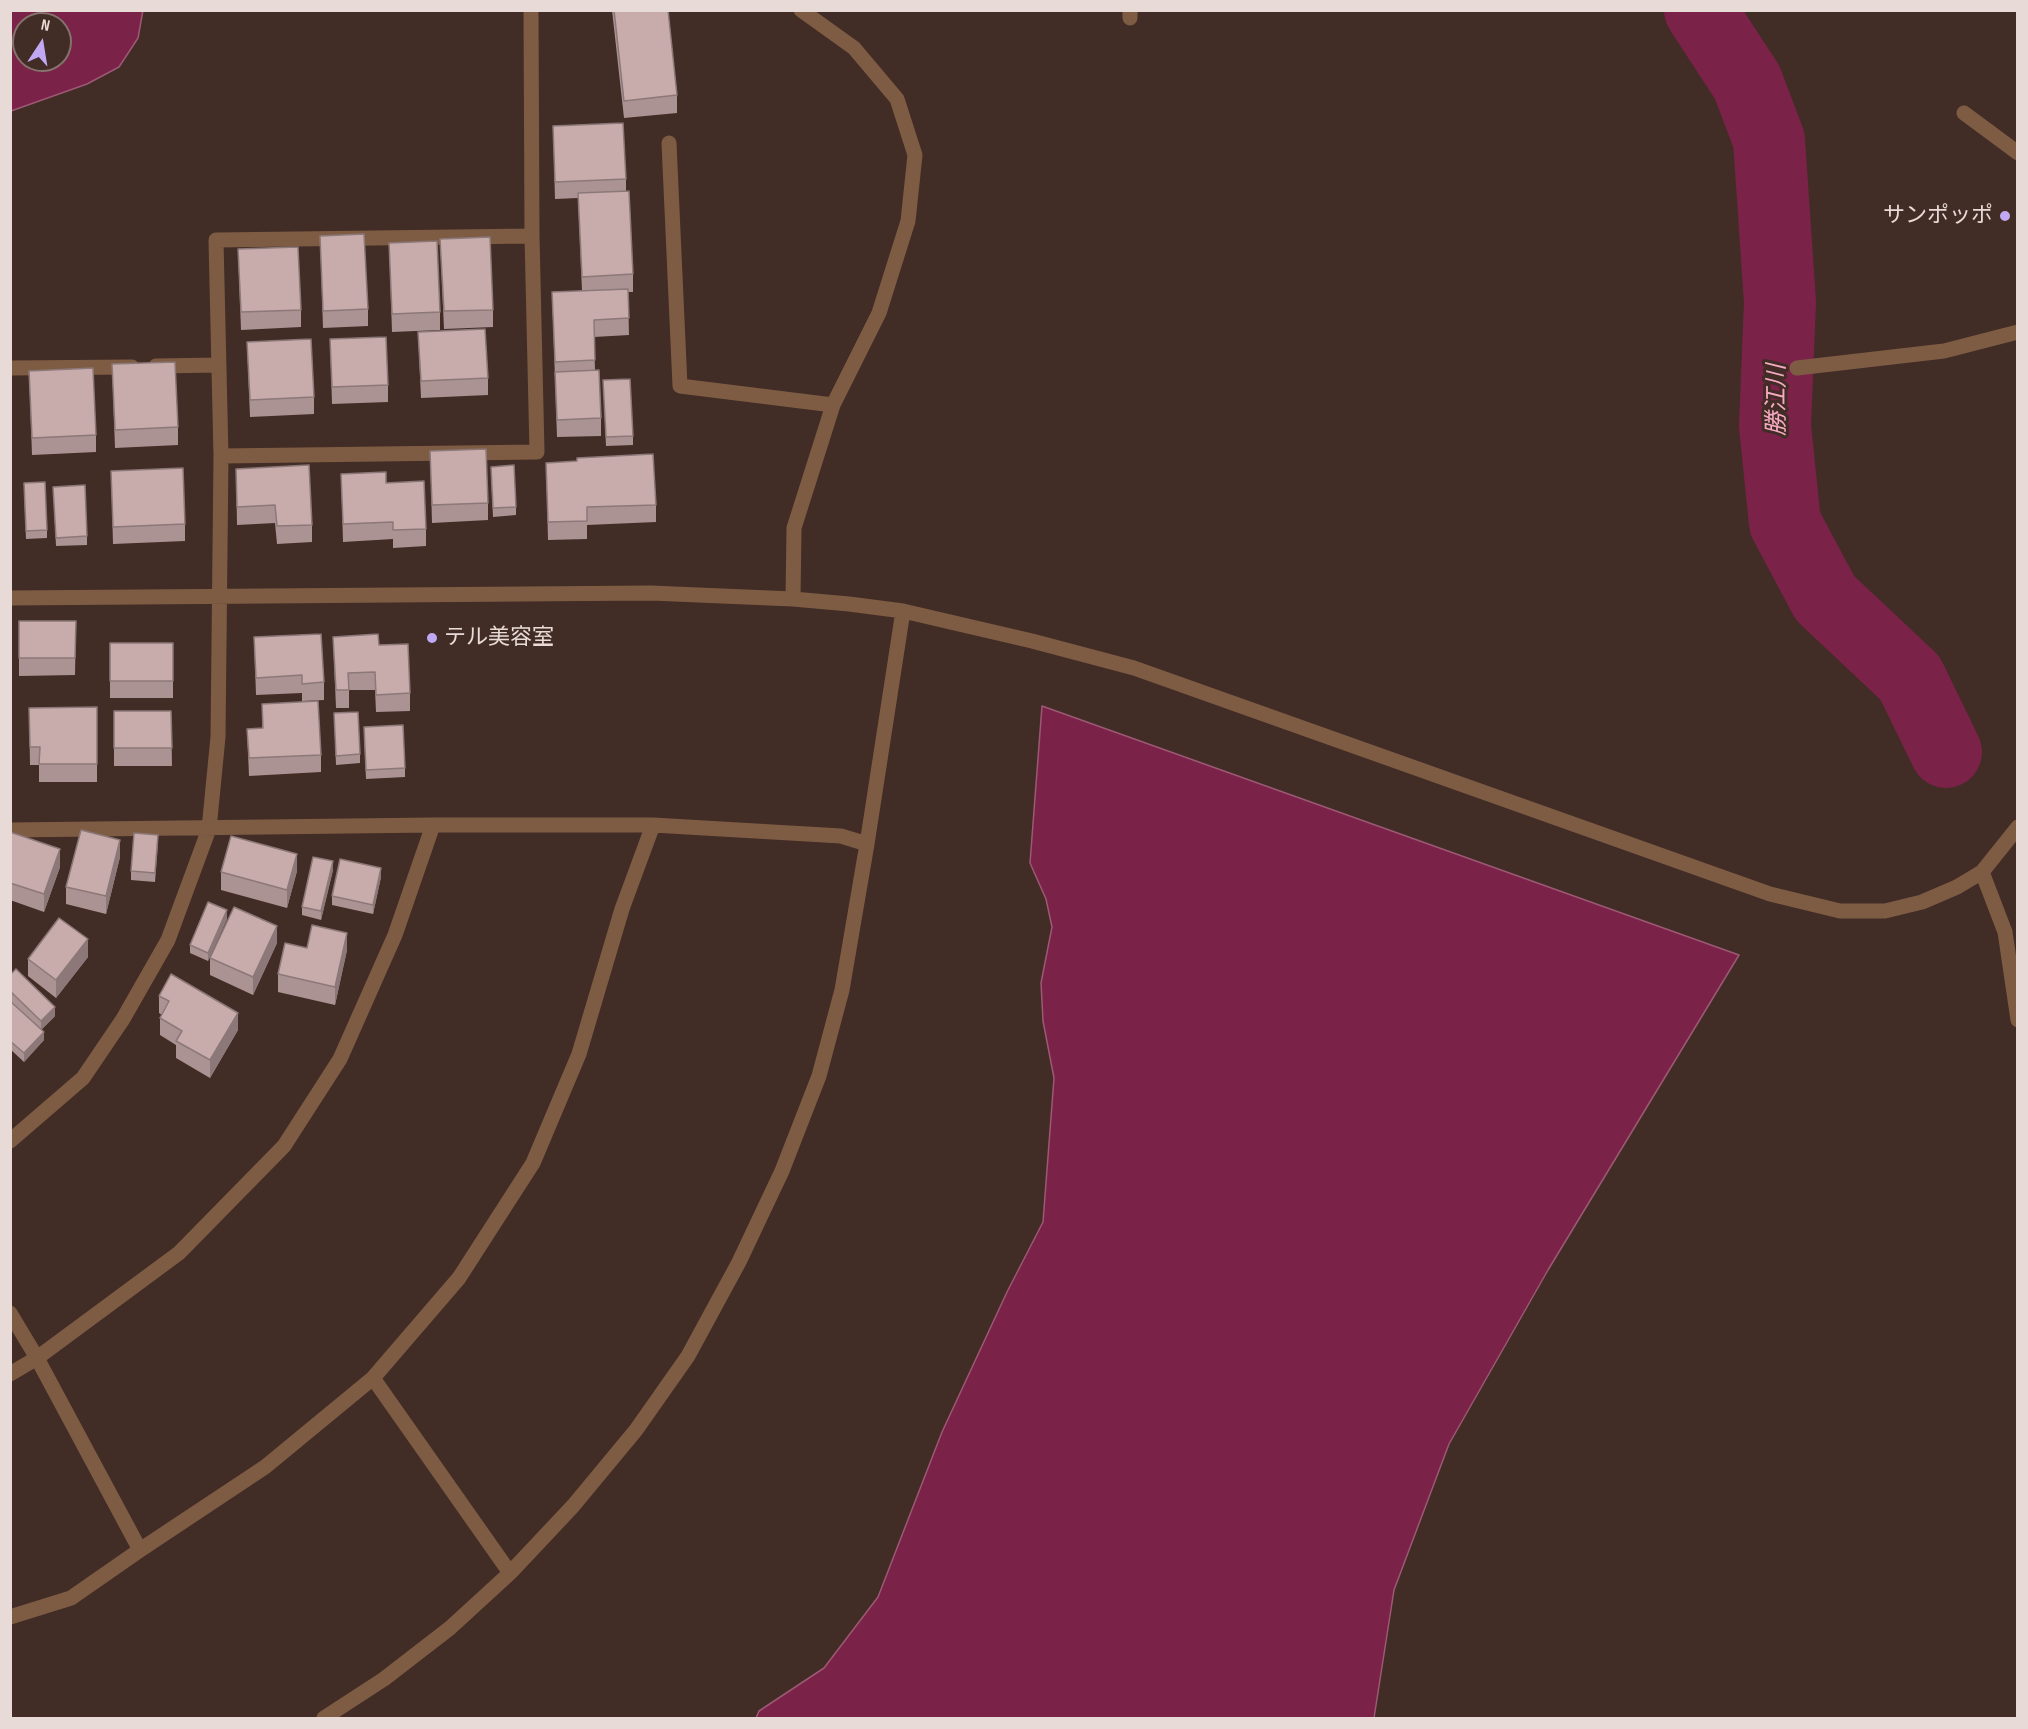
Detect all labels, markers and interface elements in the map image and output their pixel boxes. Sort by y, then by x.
north arrow [12,12,72,72]
text: N [39,16,52,36]
place label: サンポッポ [1883,203,1993,229]
marker: サンポッポ [1998,209,2012,223]
water label: 勝江川 [1764,364,1792,436]
place label: テル美容室 [444,625,554,651]
marker: テル美容室 [425,631,439,645]

